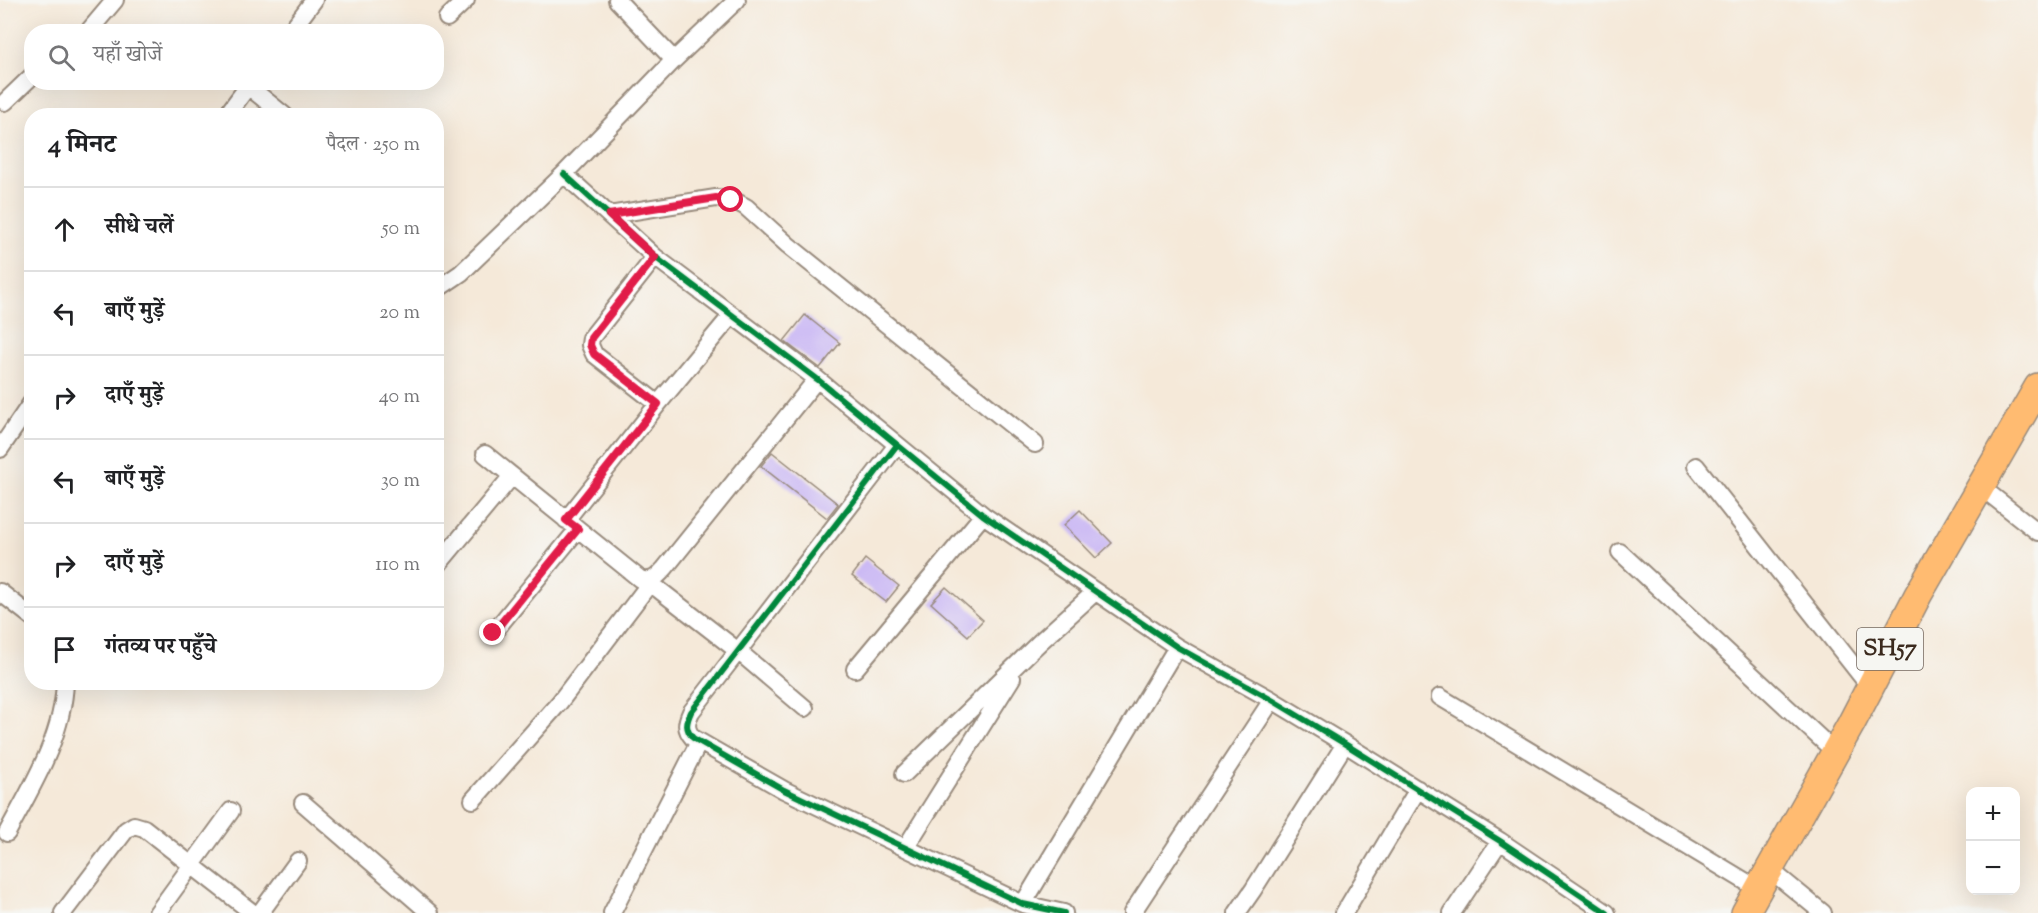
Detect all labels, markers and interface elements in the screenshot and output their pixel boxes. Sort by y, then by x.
search box [24,24,444,90]
text: यहाँ खोजें [93,40,162,72]
icon: search [45,41,78,74]
text: 4 मिनट [48,127,116,164]
text: पैदल · 250 m [326,131,420,160]
route start [717,186,743,212]
text: सीधे चलें [105,212,174,244]
icon: ahead [48,213,81,246]
text: 50 m [382,215,420,244]
text: बाएँ मुड़ें [105,296,164,328]
icon: left [48,297,81,330]
text: 20 m [379,299,420,328]
text: दाएँ मुड़ें [105,380,164,412]
icon: right [48,381,81,414]
text: 40 m [379,383,420,412]
text: बाएँ मुड़ें [105,464,164,496]
icon: left [48,465,81,498]
text: 30 m [381,467,420,496]
text: दाएँ मुड़ें [105,548,164,580]
icon: right [48,549,81,582]
text: 110 m [375,551,420,580]
route end [479,619,505,645]
road number: SH57 [1857,628,1923,670]
text: गंतव्य पर पहुँचे [105,632,216,664]
icon: arrive [48,633,81,666]
map controls [1966,787,2020,895]
button: + [1966,787,2020,841]
button: − [1966,841,2020,895]

